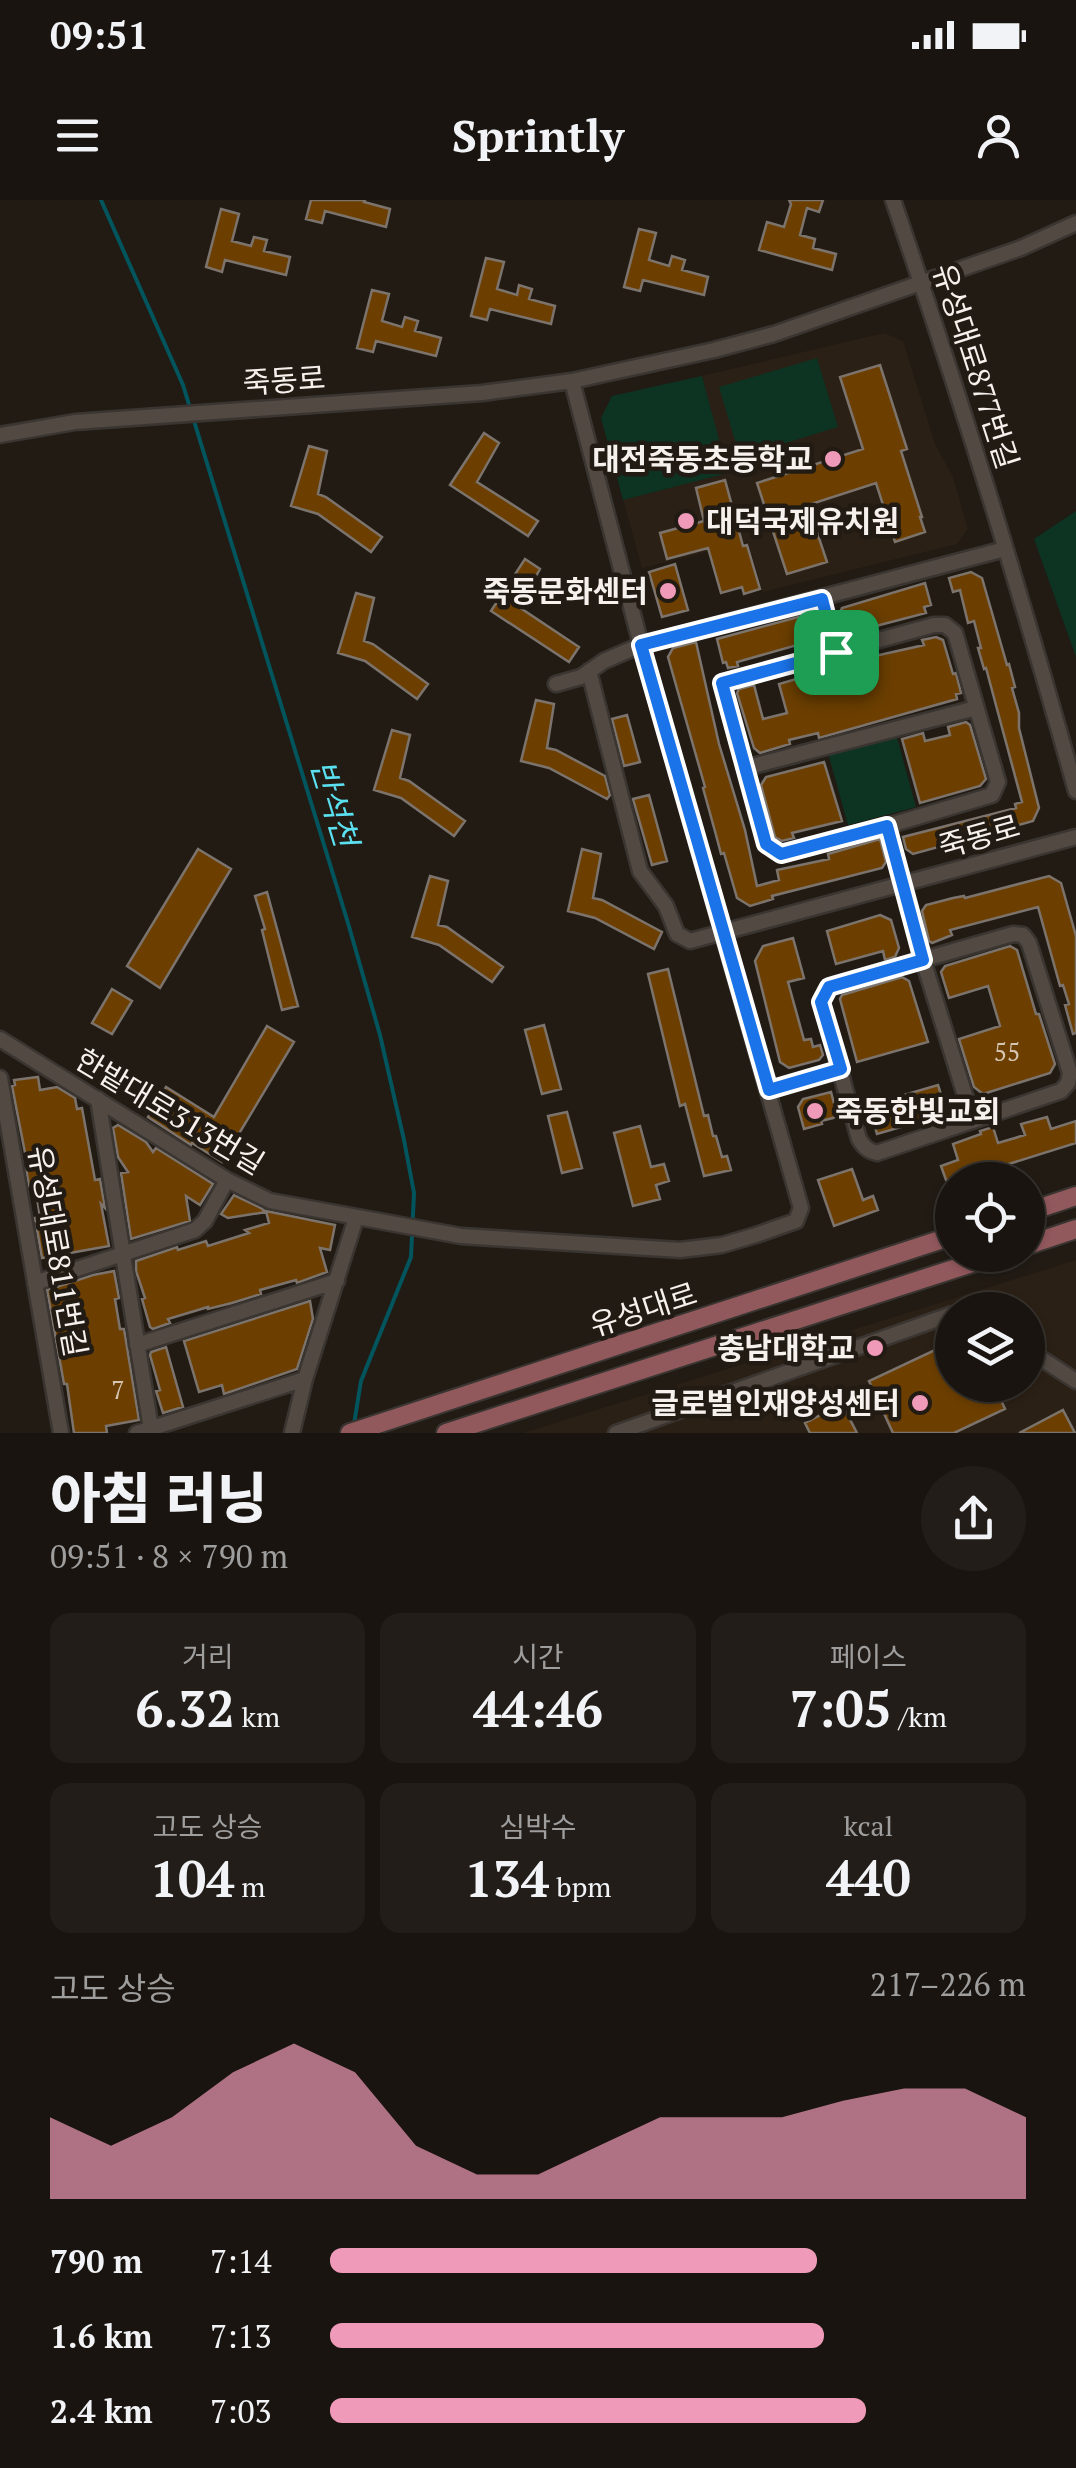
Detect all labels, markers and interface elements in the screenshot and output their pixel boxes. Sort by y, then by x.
text: 09:51 [50,10,149,60]
text: Sprintly [452,105,624,165]
icon: menu [50,108,105,163]
icon: person [971,108,1026,163]
street label: 유성대로877번길 [924,258,1028,474]
street label: 죽동로 [241,357,327,403]
place label: 대전죽동초등학교 [592,439,813,479]
marker: 대전죽동초등학교 [822,448,844,470]
place label: 대덕국제유치원 [706,501,899,541]
marker: 대덕국제유치원 [675,510,697,532]
place label: 죽동문화센터 [482,571,648,611]
marker: 죽동문화센터 [657,580,679,602]
pin [794,610,879,695]
icon: arrive [809,625,864,680]
water label: 반석천 [302,755,369,855]
street label: 죽동로 [934,805,1024,867]
house number: 55 [994,1035,1020,1068]
street label: 한밭대로313번길 [68,1039,272,1183]
place label: 죽동한빛교회 [835,1091,1001,1131]
marker: 죽동한빛교회 [804,1100,826,1122]
street label: 유성대로811번길 [20,1142,96,1360]
map controls [935,1162,1045,1402]
button: locate [935,1162,1045,1272]
street label: 유성대로 [584,1273,702,1345]
button: layers [935,1292,1045,1402]
place label: 충남대학교 [717,1328,855,1368]
marker: 충남대학교 [864,1337,886,1359]
house number: 7 [111,1373,125,1406]
place label: 글로벌인재양성센터 [652,1383,900,1423]
marker: 글로벌인재양성센터 [909,1392,931,1414]
text: 아침 러닝 [50,1461,267,1534]
button: share [921,1466,1026,1571]
text: 09:51 · 8 × 790 m [50,1535,288,1577]
text: 거리 [182,1638,233,1675]
text: 시간 [512,1638,564,1675]
text: 페이스 [830,1638,907,1675]
text: 6.32 [135,1675,235,1741]
text: 44:46 [473,1675,603,1741]
text: 7:05 [790,1675,892,1741]
text: km [235,1698,280,1735]
text: /km [892,1698,947,1735]
text: kcal [843,1807,893,1844]
text: 고도 상승 [153,1808,263,1845]
text: 심박수 [499,1808,577,1845]
text: 440 [826,1844,911,1910]
text: 104 [150,1845,235,1911]
text: 134 [465,1845,549,1911]
text: m [235,1868,266,1905]
text: bpm [549,1868,611,1905]
text: 217–226 m [870,1963,1026,2005]
text: 고도 상승 [50,1967,176,2009]
text: 790 m [50,2240,142,2282]
text: 7:14 [210,2240,272,2282]
text: 1.6 km [50,2315,153,2357]
text: 7:13 [210,2315,272,2357]
text: 2.4 km [50,2390,153,2432]
text: 7:03 [210,2390,272,2432]

